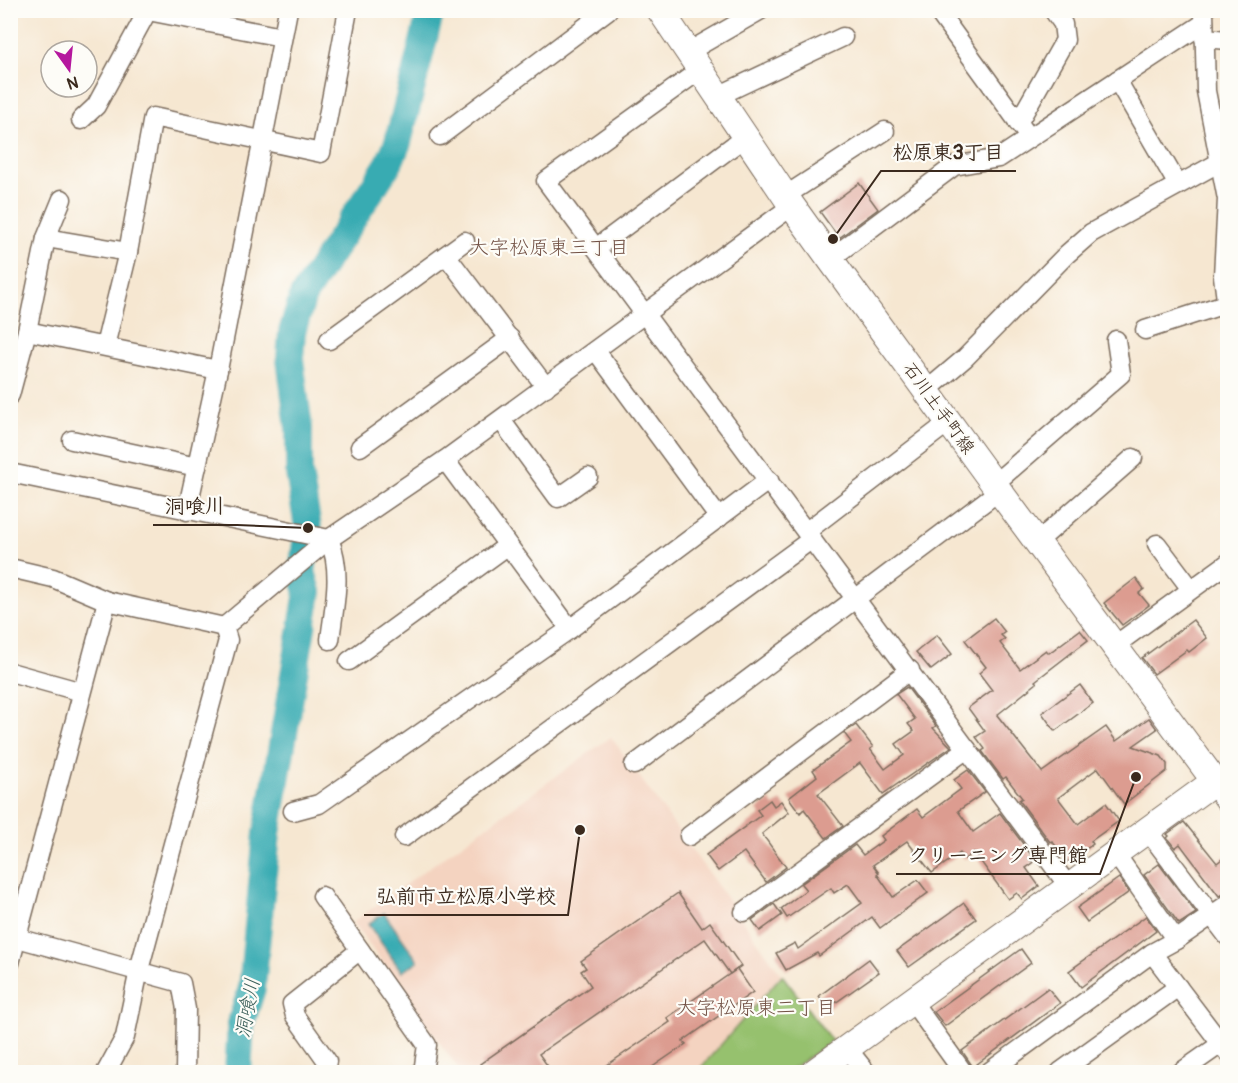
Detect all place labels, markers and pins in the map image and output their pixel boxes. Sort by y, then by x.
callout: 松原東3丁目 [881,133,1016,171]
callout: 洞喰川 [153,487,237,525]
callout: クリーニング専門館 [896,836,1100,874]
callout: 弘前市立松原小学校 [364,877,568,915]

